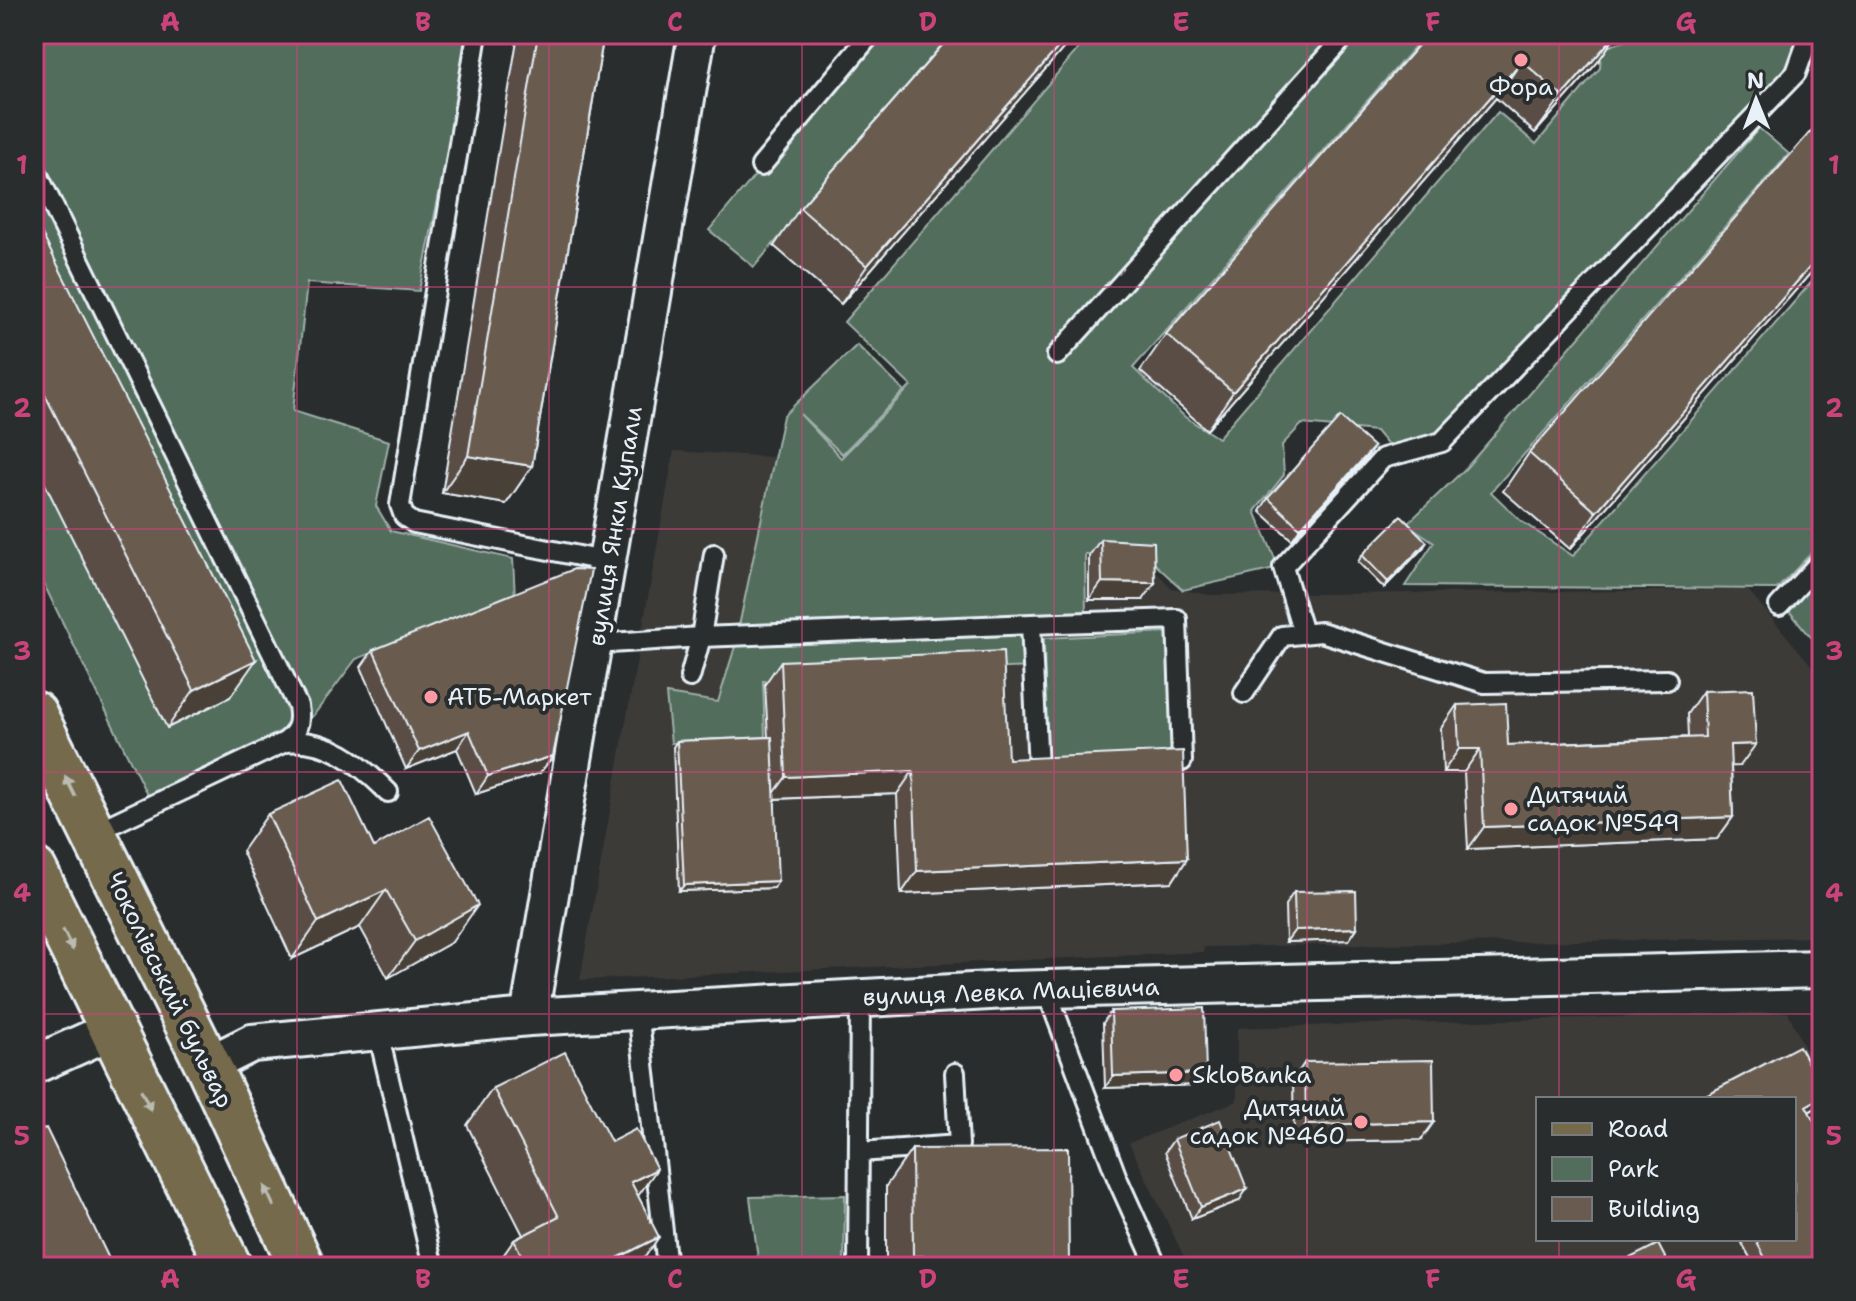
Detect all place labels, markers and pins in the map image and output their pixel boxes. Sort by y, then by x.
marker: Фора [1512,51,1530,69]
place label: Фора [1489,71,1553,103]
place label: АТБ-Маркет [447,681,592,713]
marker: АТБ-Маркет [422,688,440,706]
place label: Дитячий садок №549 [1527,779,1680,839]
marker: Дитячий садок №549 [1502,800,1520,818]
place label: SkloBanka [1192,1059,1311,1091]
marker: SkloBanka [1167,1066,1185,1084]
place label: Дитячий садок №460 [1190,1092,1345,1152]
marker: Дитячий садок №460 [1352,1113,1370,1131]

